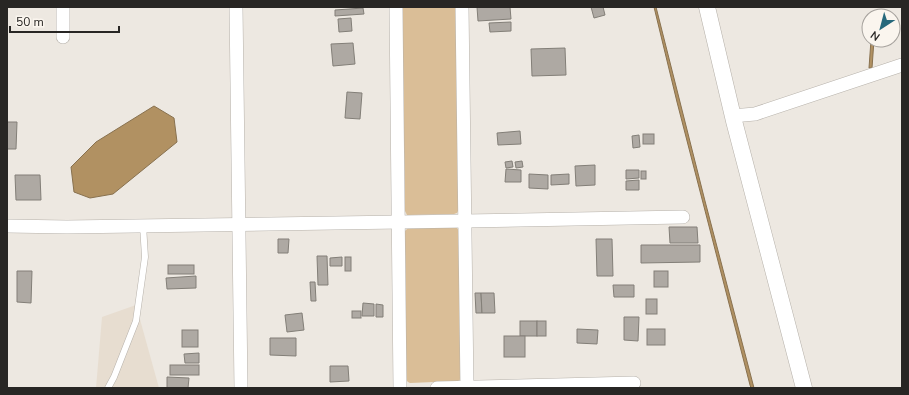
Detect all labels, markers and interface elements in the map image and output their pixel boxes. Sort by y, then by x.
scale bar [10,8,119,34]
north arrow [861,8,901,48]
text: 50 m [16,14,44,30]
text: N [868,27,883,44]

